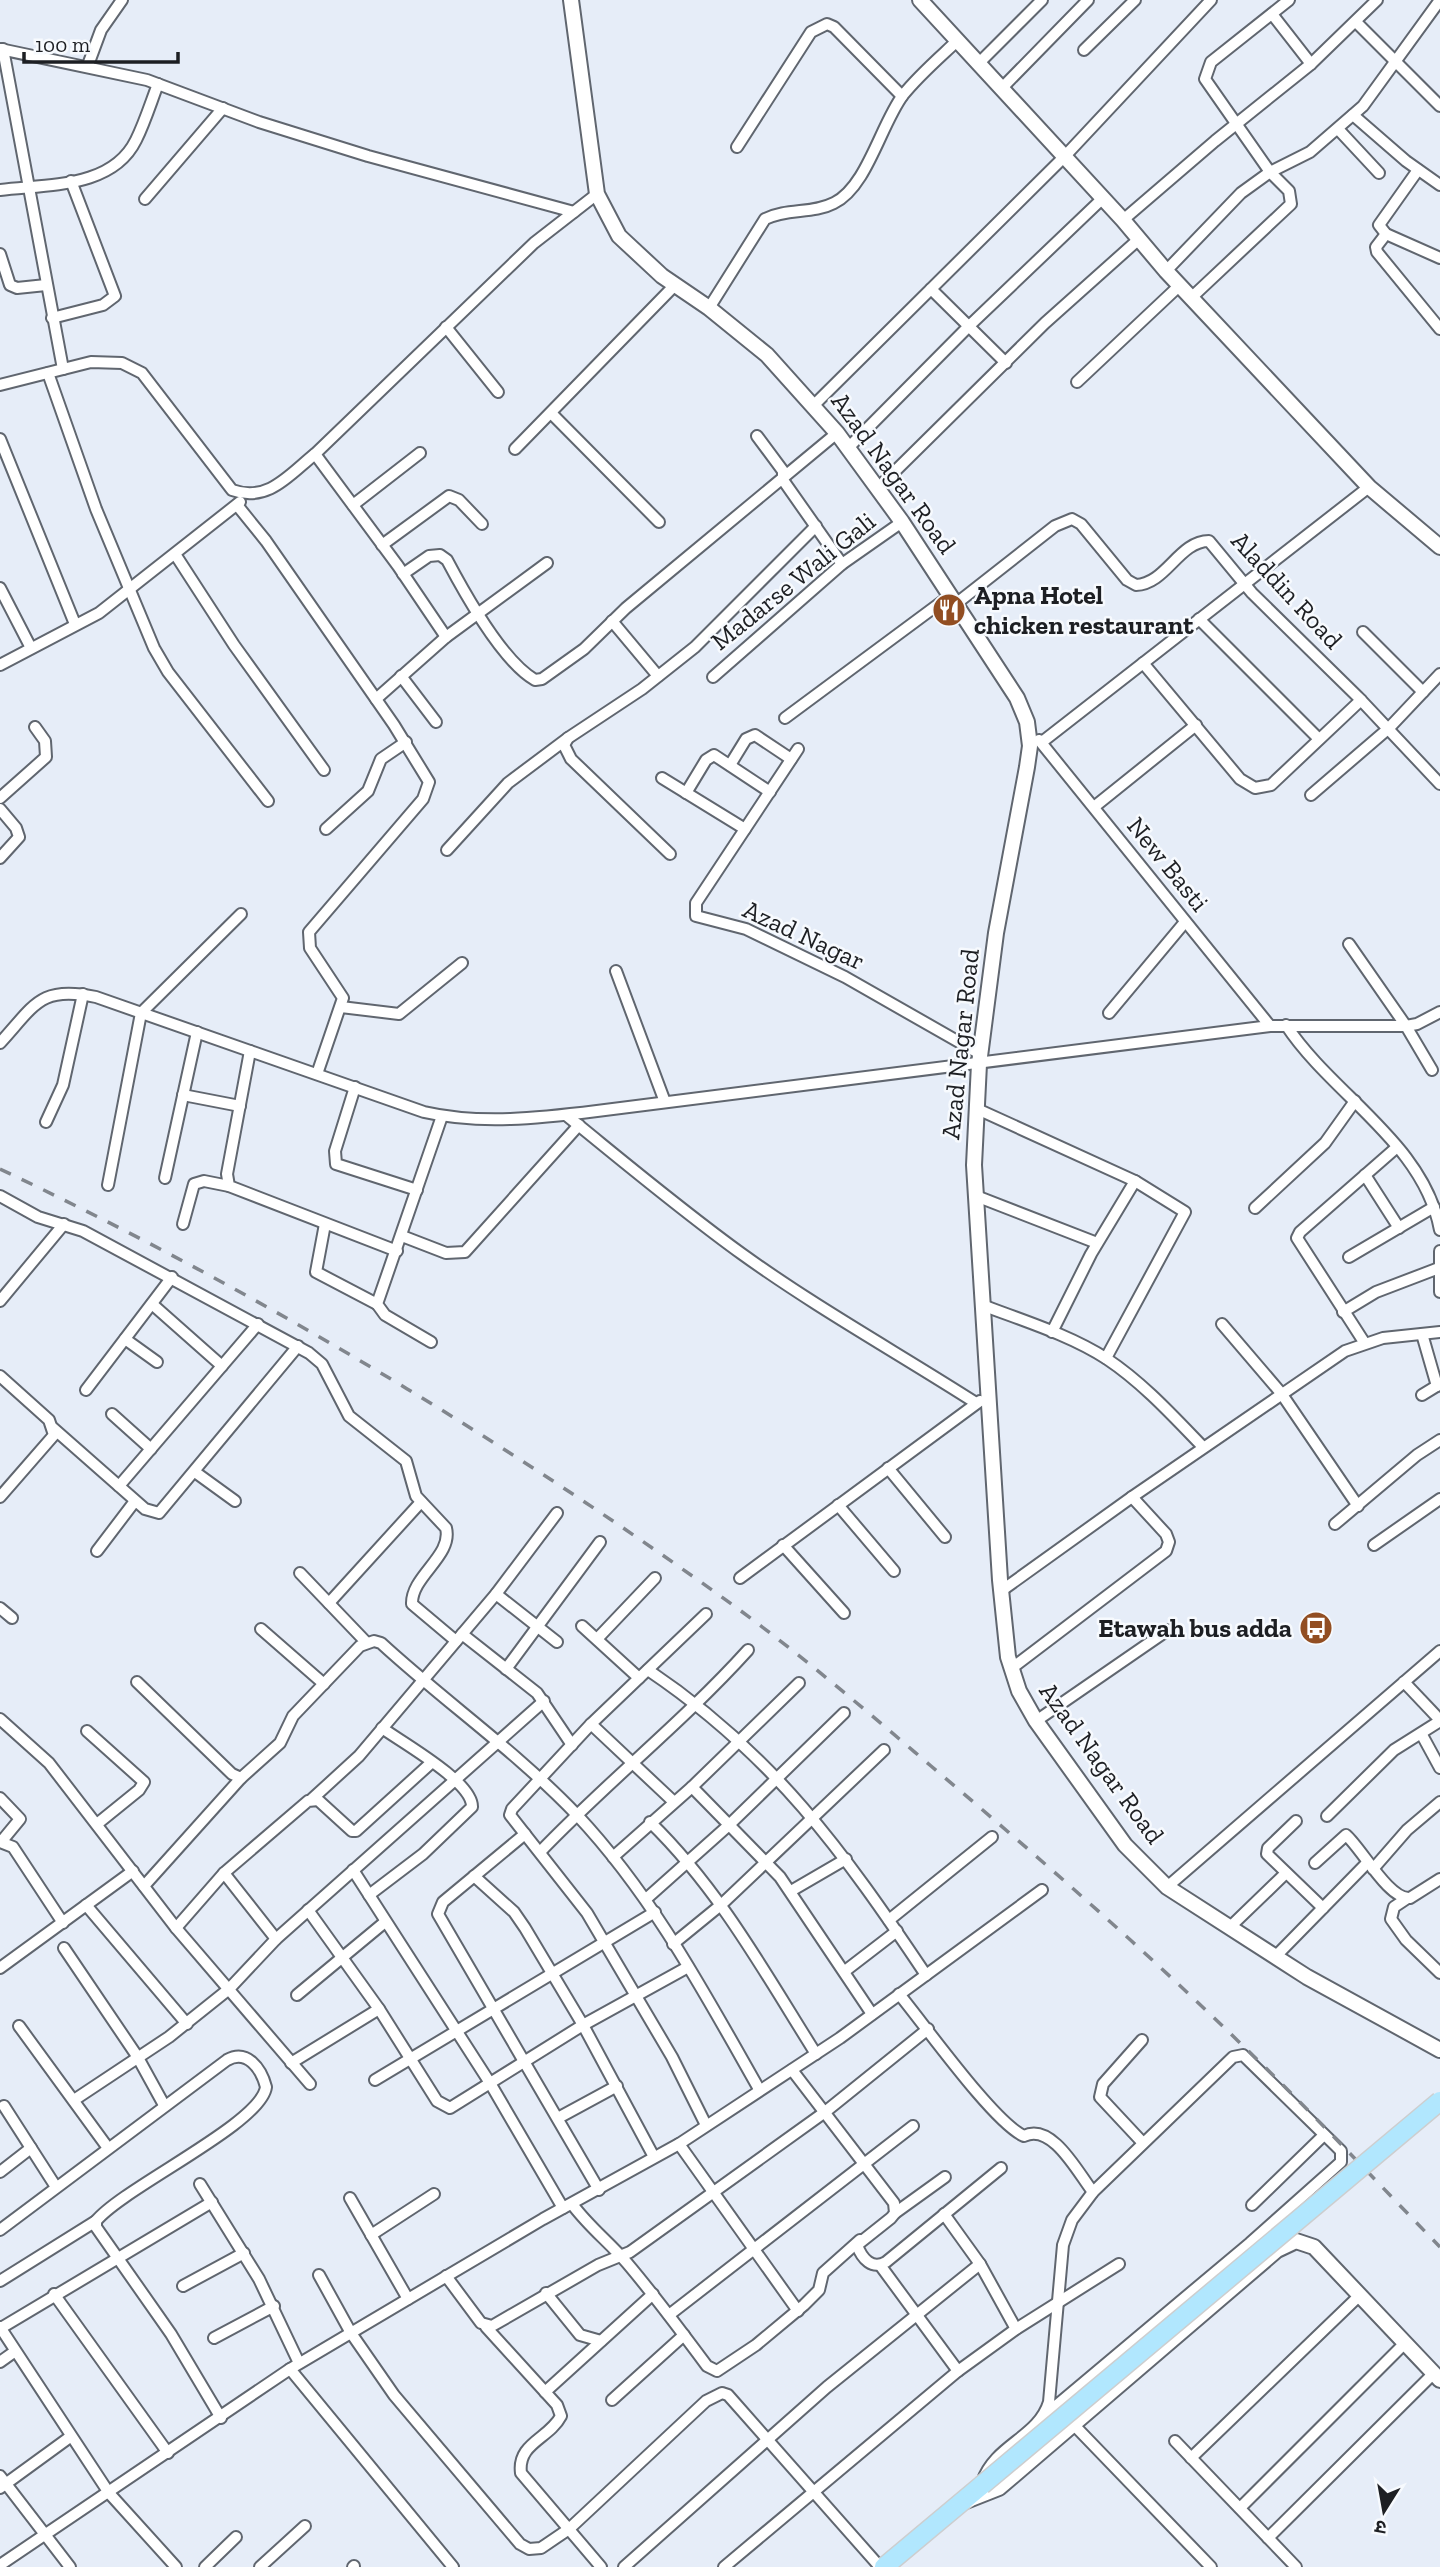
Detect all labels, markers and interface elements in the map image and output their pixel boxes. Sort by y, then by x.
scale bar [24,21,178,65]
text: 100 m [35,32,90,57]
street label: Azad Nagar Road [825,386,963,560]
street label: Madarse Wali Gali [704,505,882,657]
street label: Aladdin Road [1225,525,1349,655]
place label: Apna Hotel chicken restaurant [974,579,1194,641]
restaurant icon: Apna Hotel chicken restaurant [930,591,968,629]
street label: New Basti [1120,810,1216,918]
street label: Azad Nagar [738,893,870,977]
street label: Azad Nagar Road [934,947,986,1141]
bus stop icon: Etawah bus adda [1297,1609,1335,1647]
place label: Etawah bus adda [1098,1612,1292,1644]
street label: Azad Nagar Road [1033,1676,1171,1850]
north arrow [1349,2476,1419,2546]
text: उ [1372,2515,1389,2540]

